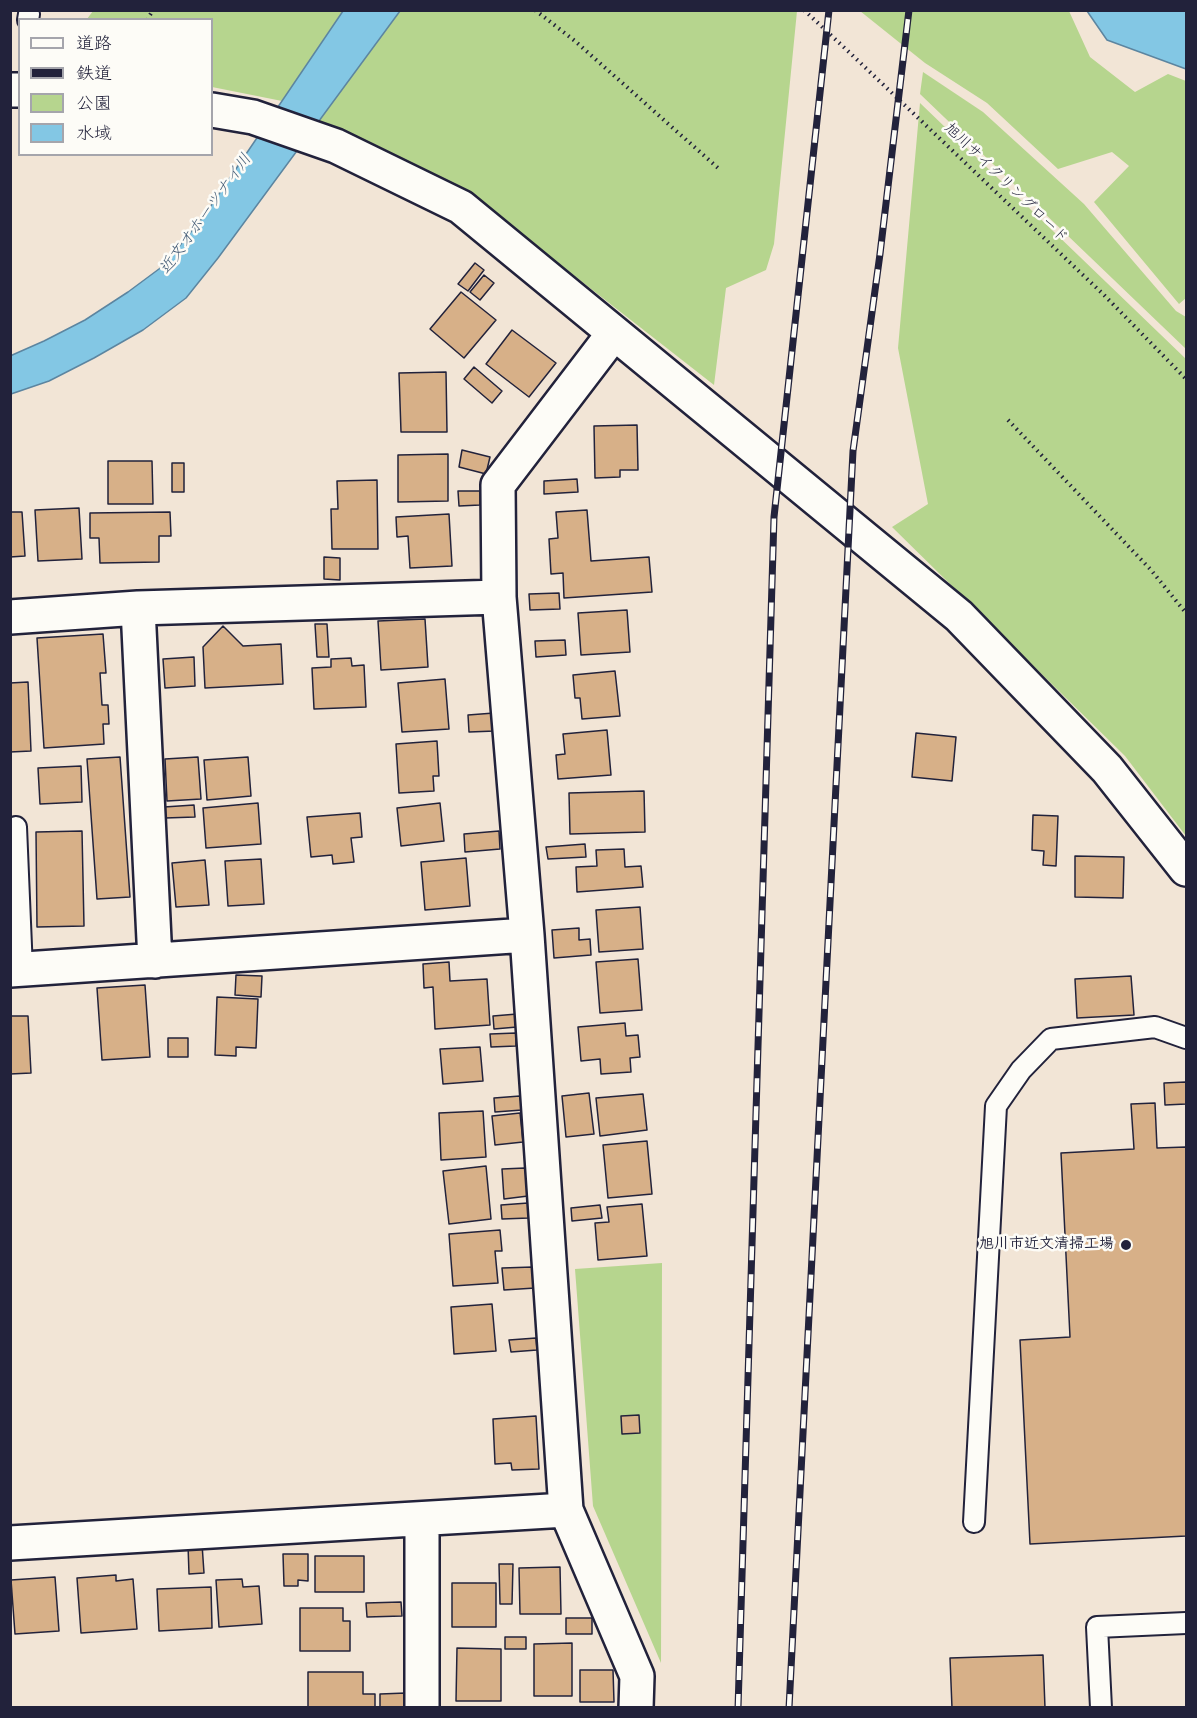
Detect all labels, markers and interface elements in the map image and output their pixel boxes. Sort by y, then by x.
legend [18,18,213,156]
text: 道路 [76,30,112,59]
text: 鉄道 [76,60,112,89]
text: 公園 [76,90,112,119]
text: 水域 [76,120,112,149]
street label: 旭川サイクリングロード [939,120,1071,248]
water label: 近文オホーツナイ川 [157,151,257,279]
place label: 旭川市近文清掃工場 [979,1236,1114,1254]
marker: 旭川市近文清掃工場 [1119,1238,1133,1252]

